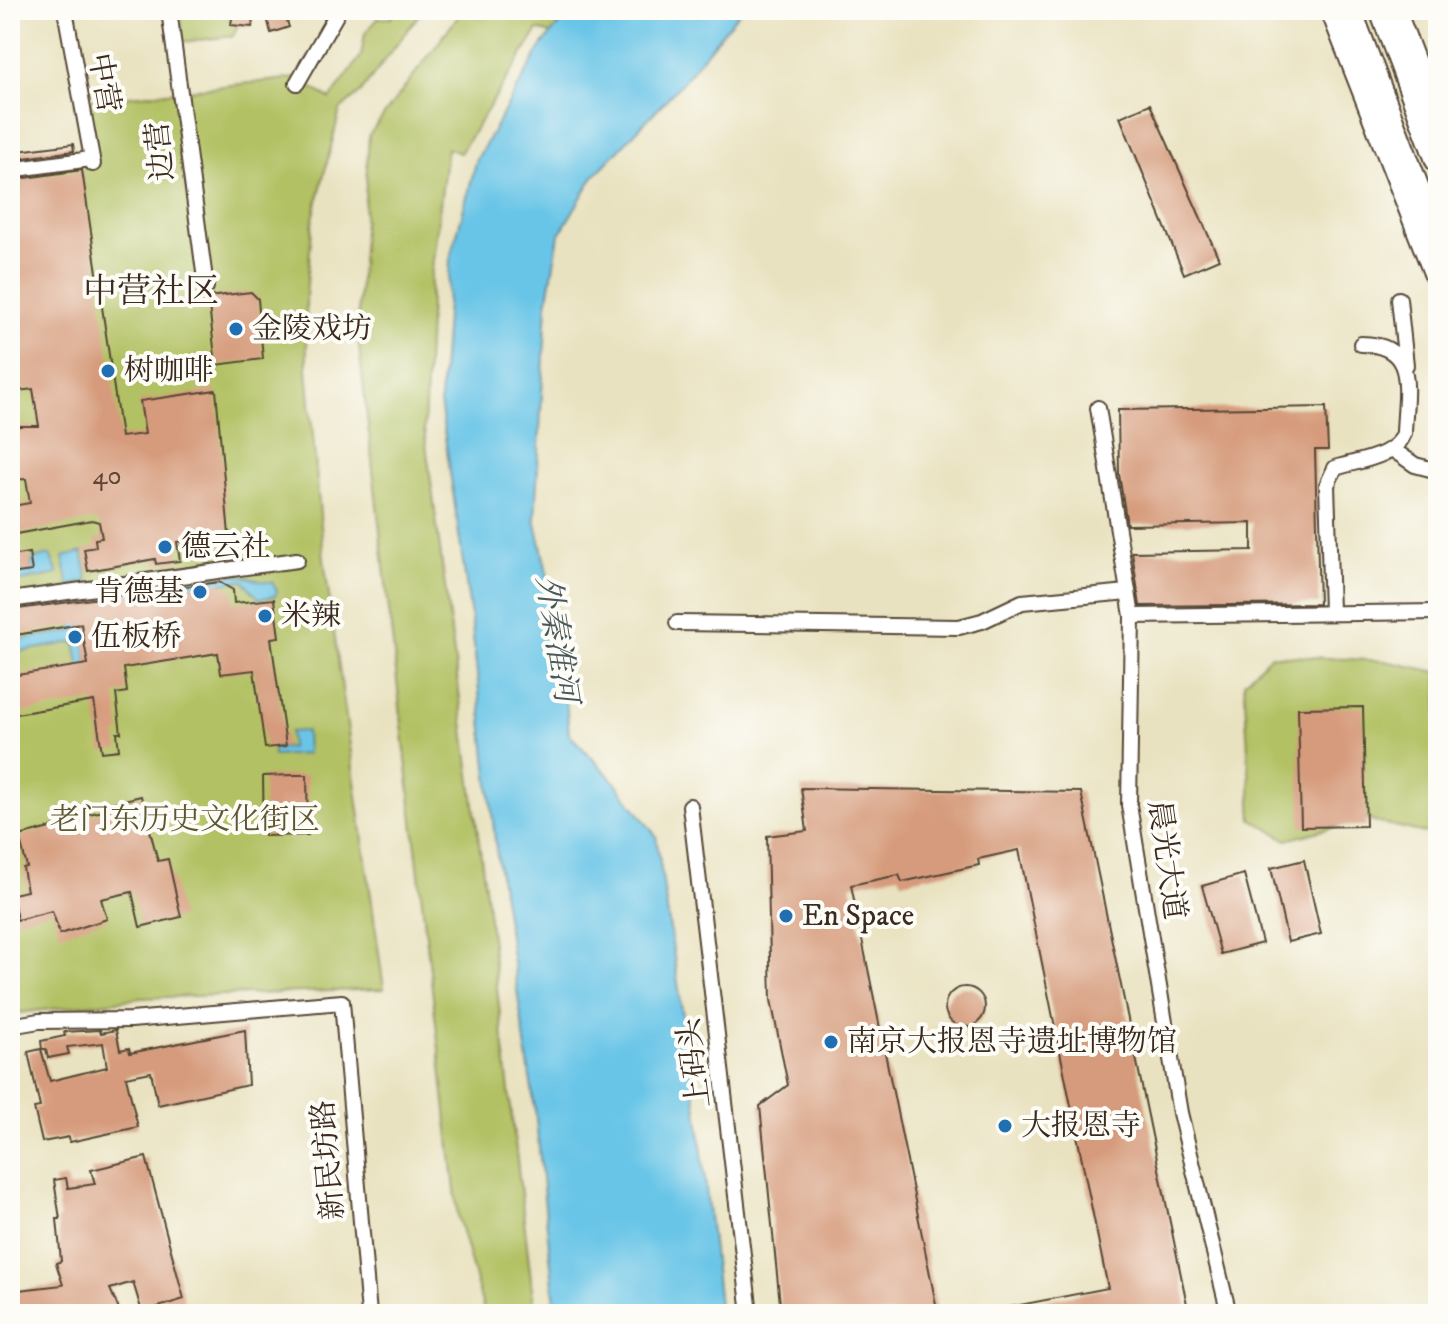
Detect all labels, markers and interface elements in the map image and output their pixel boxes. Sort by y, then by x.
street label: 中营 [80,50,126,116]
street label: 边营 [139,119,183,183]
district label: 中营社区 [83,271,219,313]
place label: 金陵戏坊 [252,311,372,348]
marker: 金陵戏坊 [227,320,245,338]
place label: 树咖啡 [124,353,214,390]
marker: 树咖啡 [99,362,117,380]
house number: 40 [93,460,121,493]
place label: 德云社 [181,529,271,566]
marker: 德云社 [156,538,174,556]
water label: 外秦淮河 [526,573,587,710]
place label: 肯德基 [94,574,184,611]
marker: 肯德基 [191,583,209,601]
place label: 米辣 [281,598,341,635]
marker: 米辣 [256,607,274,625]
place label: 伍板桥 [91,619,181,656]
marker: 伍板桥 [66,628,84,646]
street label: 晨光大道 [1139,798,1193,922]
park label: 老门东历史文化街区 [50,802,320,839]
place label: En Space [802,898,914,935]
marker: En Space [777,907,795,925]
street label: 上码头 [671,1016,719,1110]
place label: 南京大报恩寺遗址博物馆 [847,1024,1177,1061]
marker: 南京大报恩寺遗址博物馆 [822,1033,840,1051]
street label: 新民坊路 [305,1099,353,1221]
place label: 大报恩寺 [1021,1108,1141,1145]
marker: 大报恩寺 [996,1117,1014,1135]

